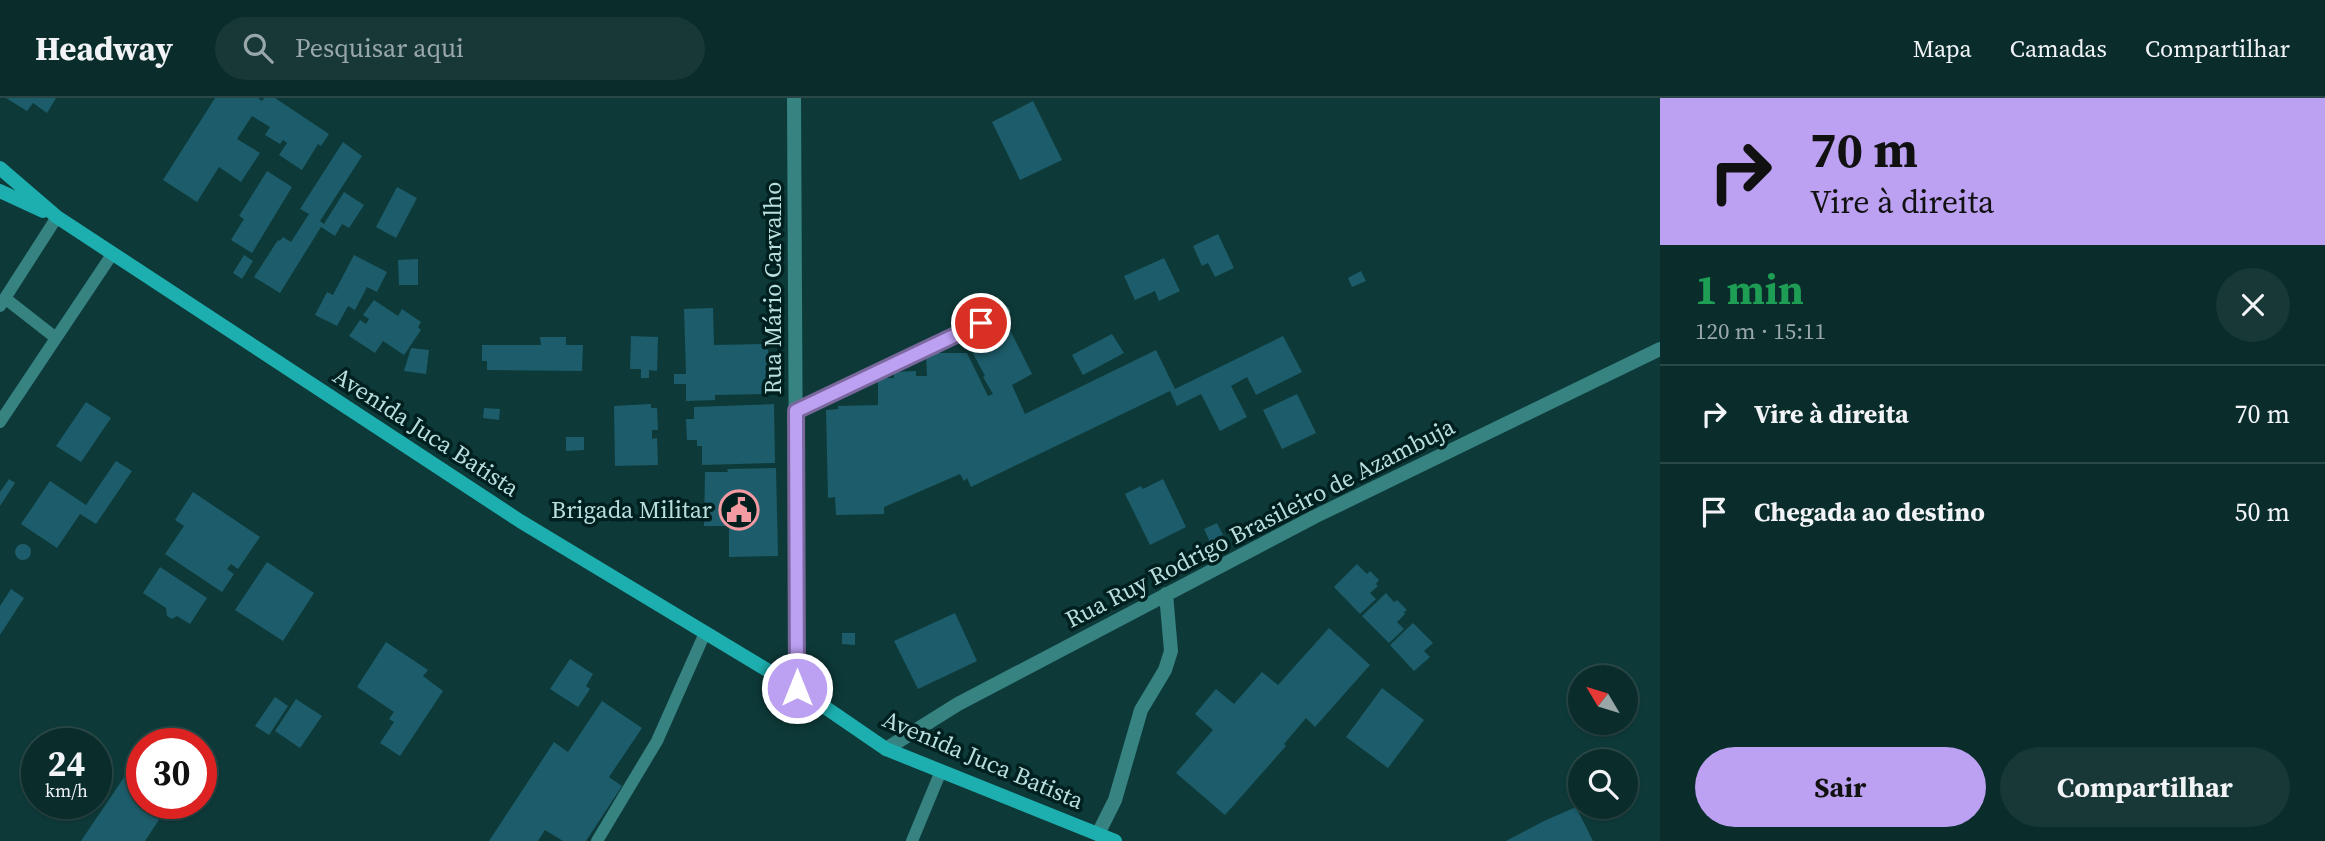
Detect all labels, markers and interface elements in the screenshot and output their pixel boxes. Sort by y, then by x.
search box [215,17,705,80]
text: Headway [35,26,173,71]
icon: search [239,29,277,67]
text: Pesquisar aqui [295,30,464,66]
text: Mapa [1913,32,1972,65]
text: Camadas [2010,32,2107,65]
text: Compartilhar [2145,32,2290,65]
text: 70 m [1810,116,1918,183]
icon: right [1695,126,1786,217]
text: Vire à direita [1810,180,1994,224]
street label: Rua Mário Carvalho [756,182,789,394]
text: 1 min [1695,260,1804,318]
button: close [2216,268,2290,342]
pin [951,293,1011,353]
icon: arrive [962,304,1000,342]
text: 120 m · 15:11 [1695,315,1826,347]
street label: Avenida Juca Batista [327,359,526,505]
icon: right [1695,395,1733,433]
text: Vire à direita [1754,396,1909,432]
text: 70 m [2235,396,2290,432]
street label: Rua Ruy Rodrigo Brasileiro de Azambuja [1060,409,1461,635]
public building icon: Brigada Militar [718,489,760,531]
place label: Brigada Militar [551,493,712,526]
icon: arrive [1695,493,1733,531]
text: Chegada ao destino [1754,494,1985,530]
text: 50 m [2235,494,2290,530]
position arrow [760,651,834,725]
north arrow [1568,665,1638,735]
map controls [1568,665,1638,819]
street label: Avenida Juca Batista [878,702,1090,817]
speed limit sign: 30 [126,728,217,819]
text: 24 [48,740,85,788]
button: Sair [1695,747,1986,827]
button: Compartilhar [2000,747,2290,827]
button: search [1568,749,1638,819]
text: km/h [45,778,88,803]

